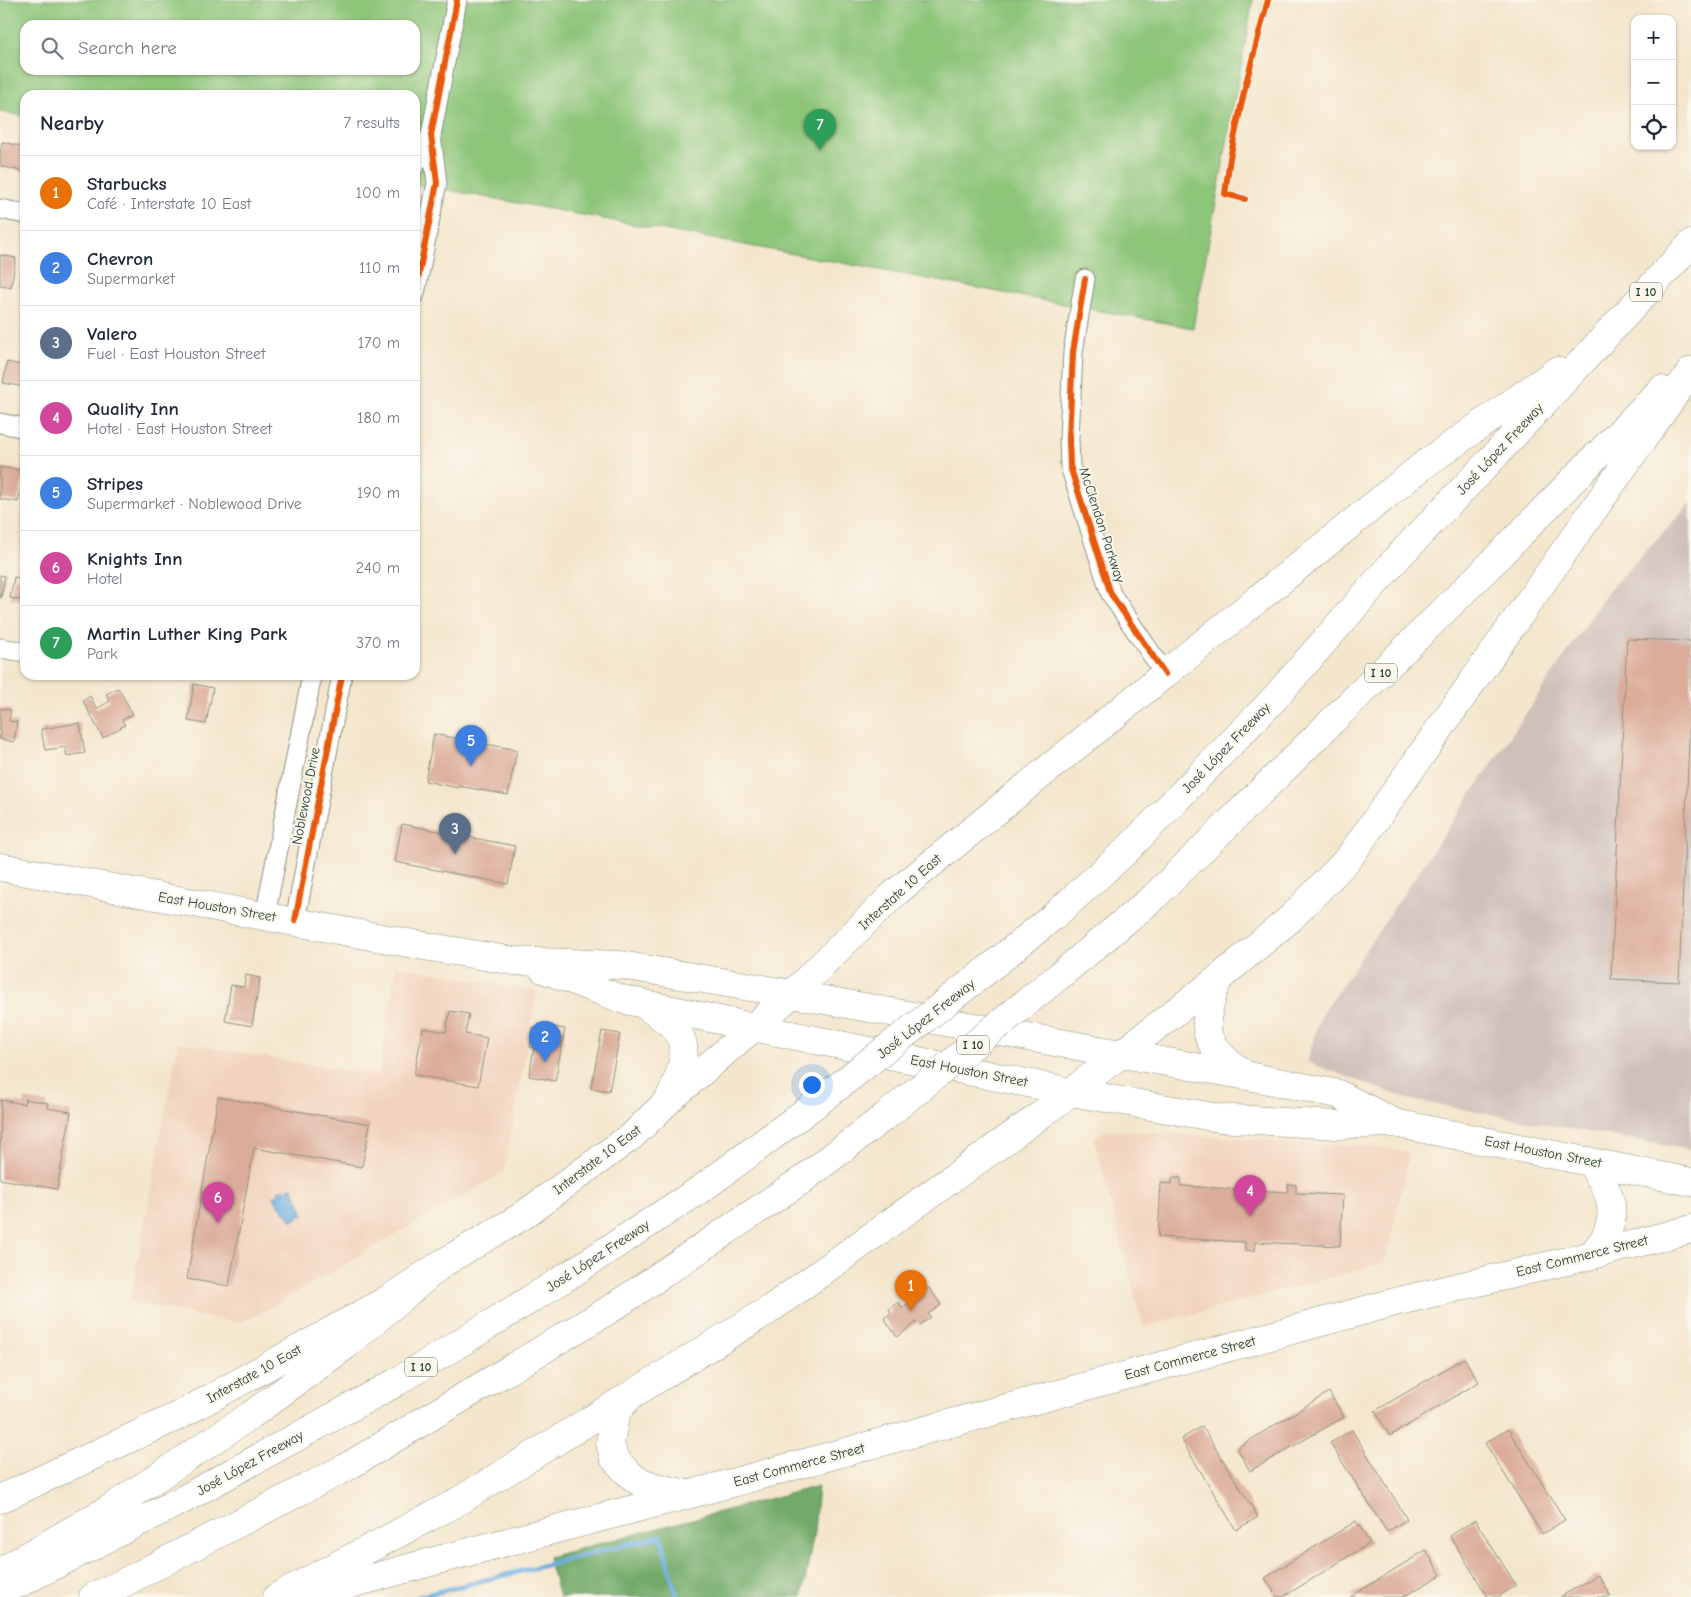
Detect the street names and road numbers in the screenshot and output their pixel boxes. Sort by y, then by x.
road number: I 10 [1630,282,1662,302]
street label: José López Freeway [1453,399,1547,499]
street label: McClendon Parkway [1075,465,1129,586]
road number: I 10 [1365,664,1397,682]
street label: José López Freeway [1178,699,1274,797]
street label: Noblewood Drive [288,746,324,846]
street label: Interstate 10 East [855,850,946,934]
street label: East Houston Street [157,888,278,926]
street label: José López Freeway [874,975,979,1062]
road number: I 10 [957,1036,989,1054]
street label: East Houston Street [909,1051,1030,1091]
street label: Interstate 10 East [550,1121,645,1199]
street label: East Houston Street [1483,1132,1604,1172]
street label: José López Freeway [543,1216,653,1296]
street label: East Commerce Street [1514,1231,1650,1281]
street label: East Commerce Street [1123,1332,1258,1384]
street label: Interstate 10 East [204,1340,305,1407]
road number: I 10 [405,1358,437,1376]
street label: José López Freeway [194,1426,307,1499]
street label: East Commerce Street [732,1439,867,1491]

